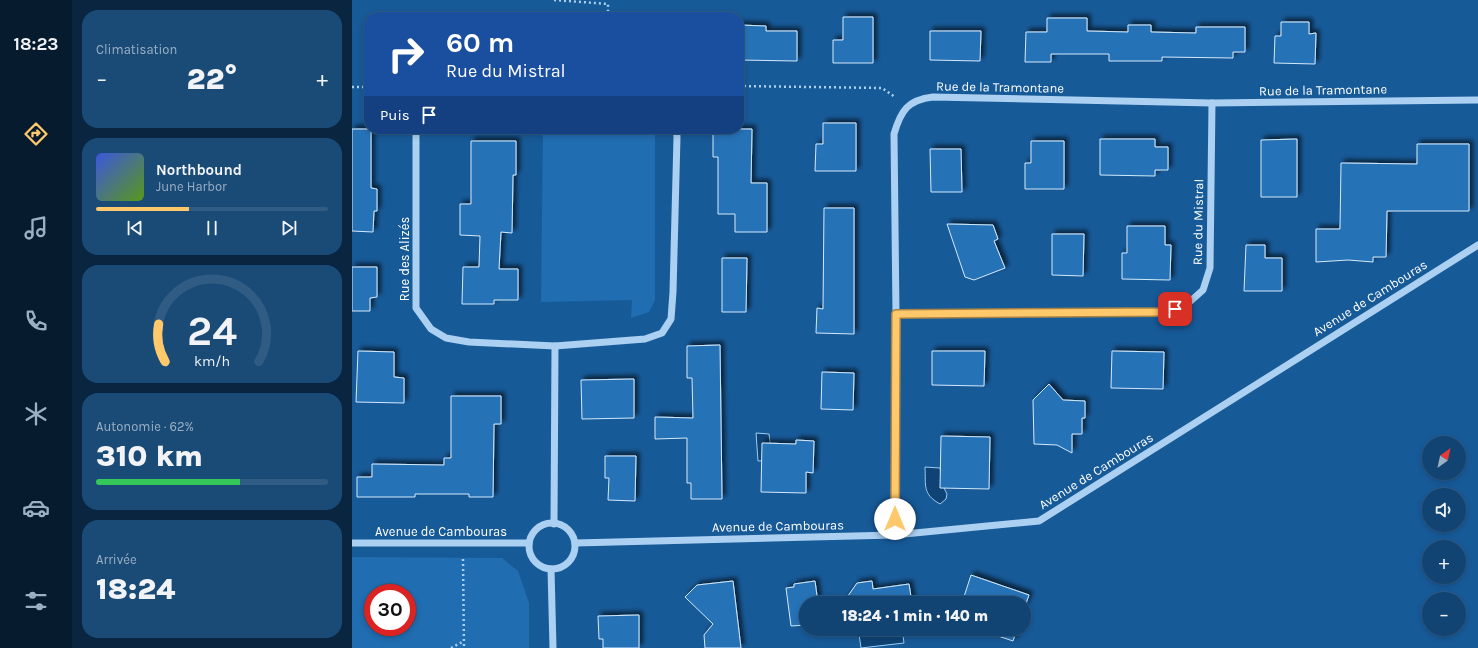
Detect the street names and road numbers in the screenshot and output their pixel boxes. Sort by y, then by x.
street label: Rue de la Tramontane [936,78,1064,96]
street label: Rue de la Tramontane [1259,81,1387,99]
street label: Rue du Mistral [1190,179,1206,265]
street label: Rue des Alizés [397,217,412,301]
street label: Avenue de Cambouras [1310,257,1430,339]
street label: Avenue de Cambouras [1036,430,1156,512]
street label: Avenue de Cambouras [712,517,844,535]
street label: Avenue de Cambouras [375,524,507,539]

